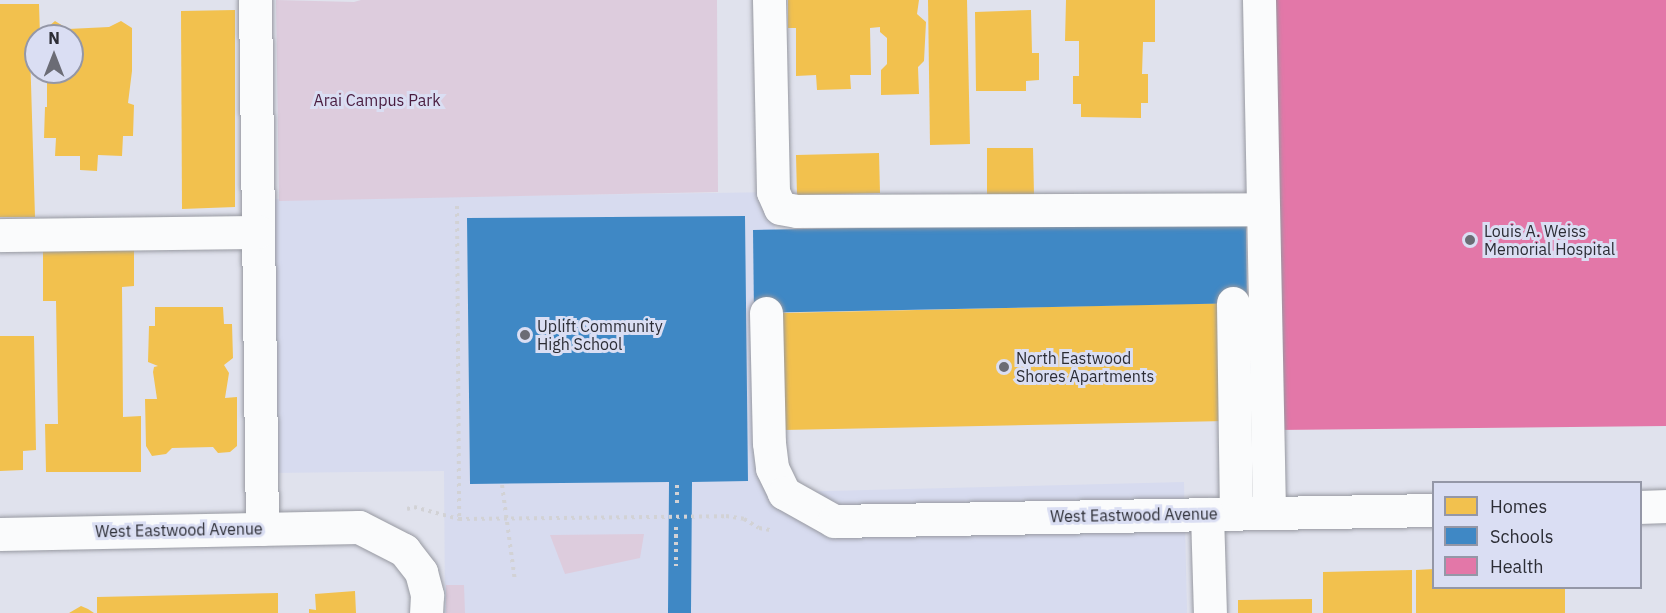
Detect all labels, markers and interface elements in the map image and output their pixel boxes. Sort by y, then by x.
north arrow [24,24,84,84]
text: N [48,28,60,48]
park label: Arai Campus Park [313,90,441,110]
place label: Louis A. Weiss Memorial Hospital [1484,221,1615,259]
marker: Louis A. Weiss Memorial Hospital [1461,231,1479,249]
place label: Uplift Community High School [537,316,663,354]
marker: Uplift Community High School [518,328,532,342]
place label: North Eastwood Shores Apartments [1016,348,1154,386]
marker: North Eastwood Shores Apartments [997,360,1011,374]
legend [1432,481,1642,589]
text: Homes [1490,495,1547,518]
street label: West Eastwood Avenue [1050,504,1218,526]
street label: West Eastwood Avenue [95,519,263,541]
text: Schools [1490,525,1554,548]
text: Health [1490,555,1544,578]

